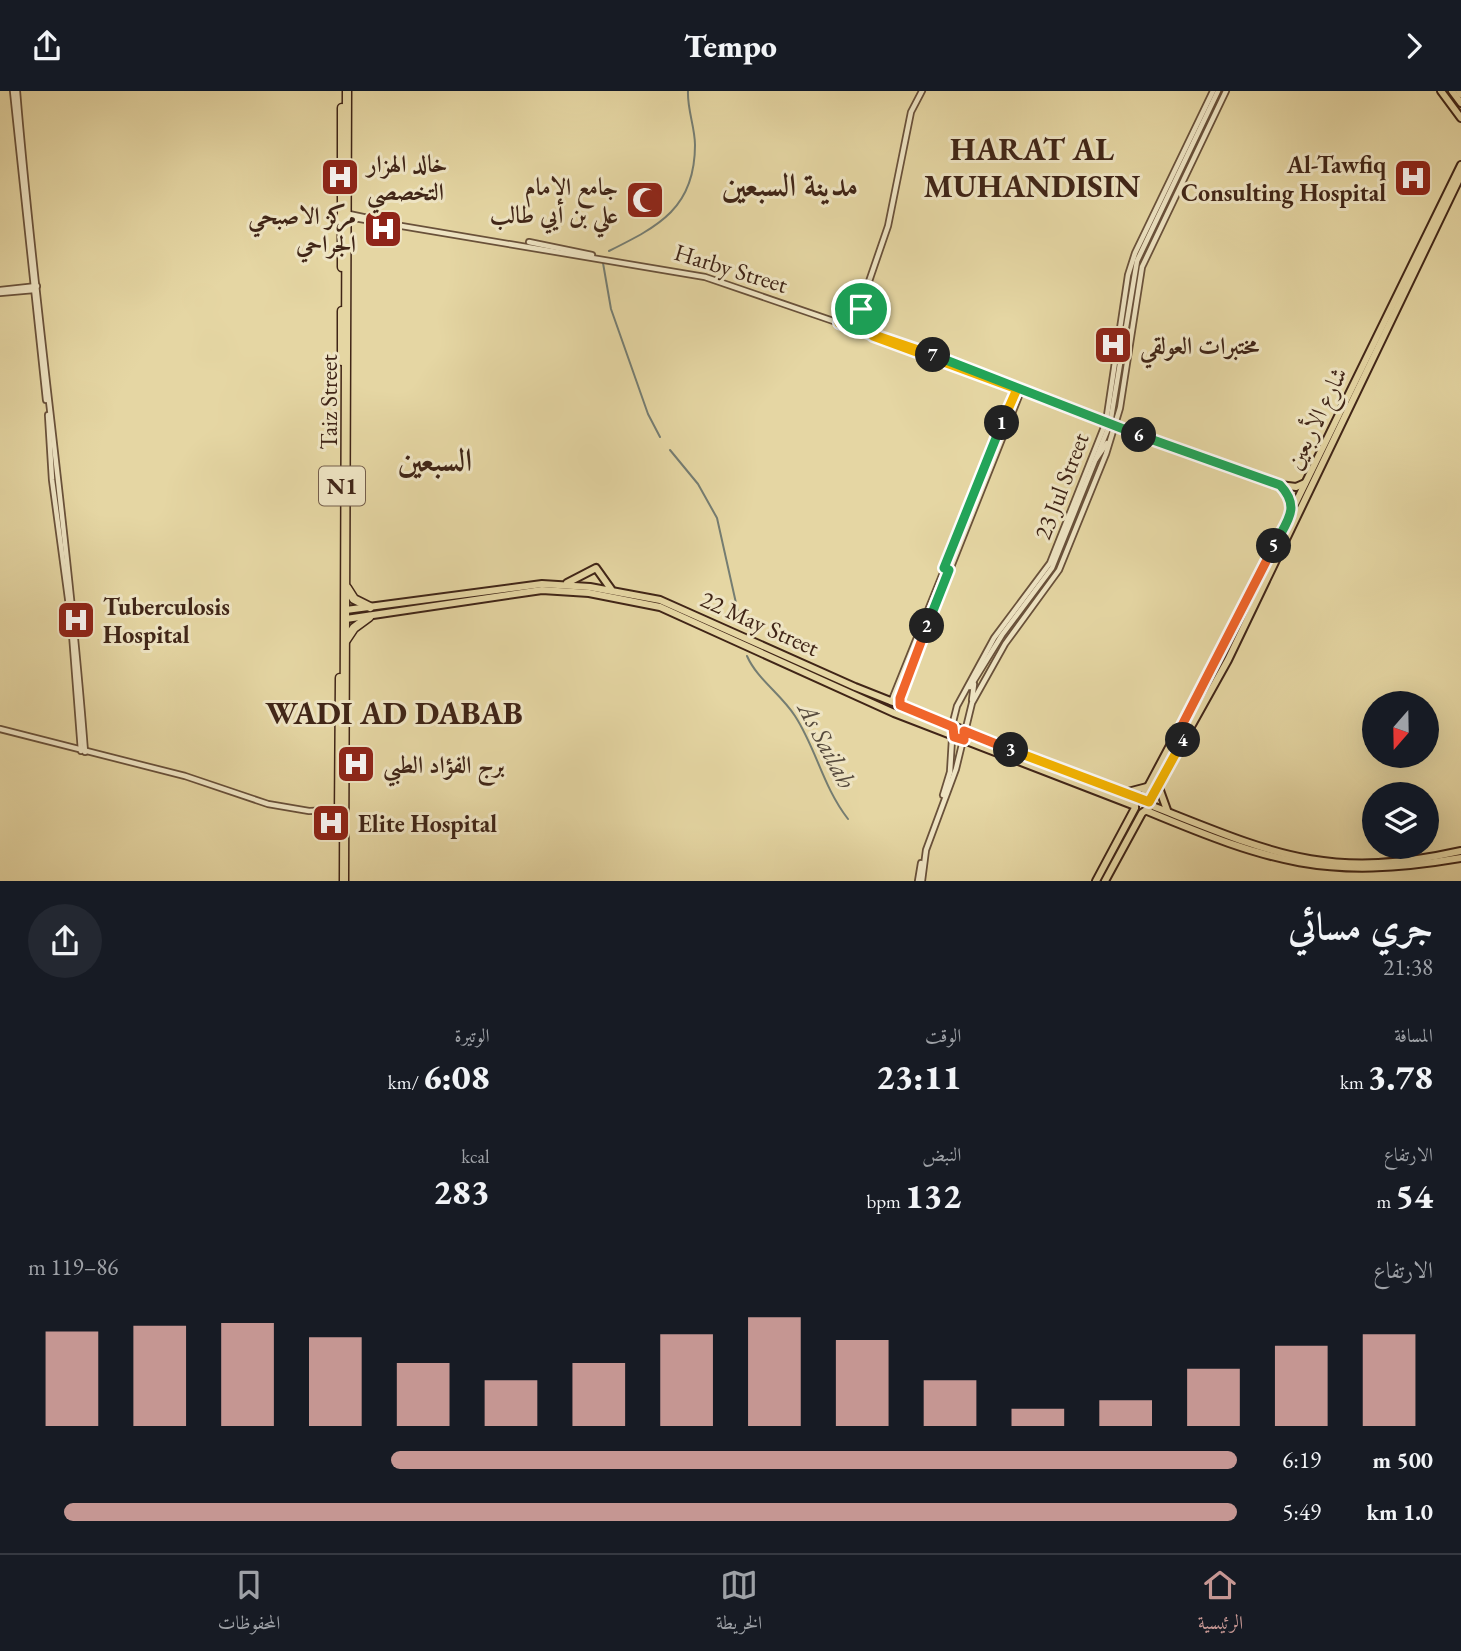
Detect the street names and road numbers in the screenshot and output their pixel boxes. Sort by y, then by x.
street label: Harby Street [671,236,792,300]
street label: Taiz Street [313,354,344,450]
street label: شارع الأربعين [1278,362,1359,477]
street label: 23 Jul Street [1026,428,1096,544]
road number: N1 [319,467,365,505]
street label: 22 May Street [696,583,824,663]

